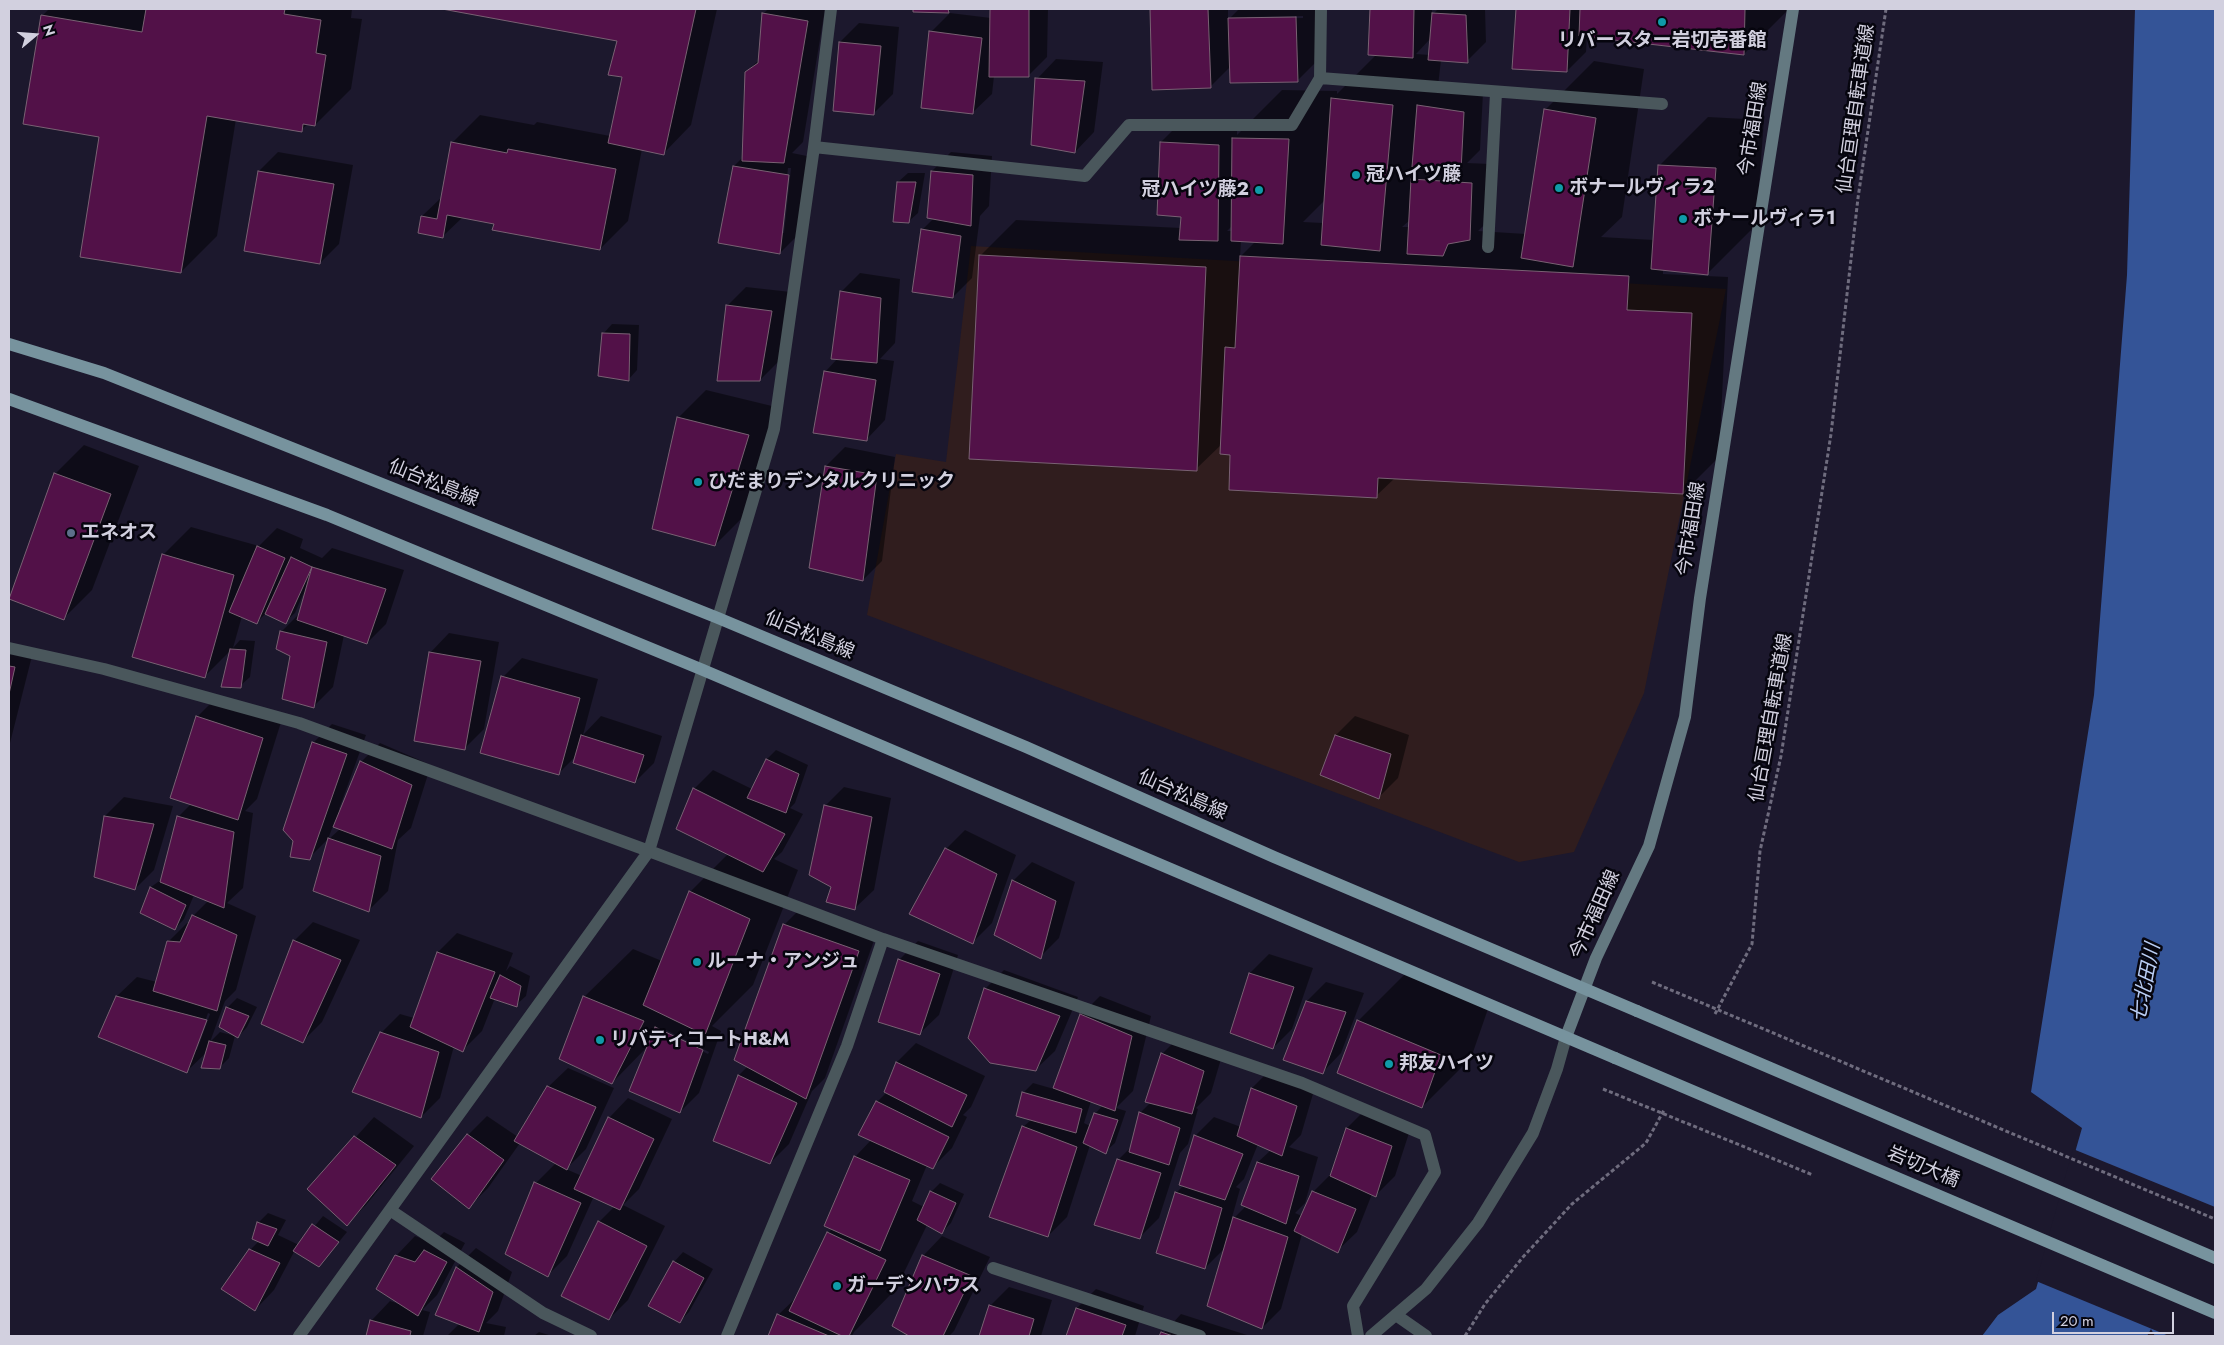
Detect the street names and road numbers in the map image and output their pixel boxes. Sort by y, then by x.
street label: 仙台亘理自転車道線 [1834,23,1880,195]
street label: 今市福田線 [1735,80,1773,178]
street label: 仙台松島線 [385,456,481,512]
street label: 今市福田線 [1673,480,1711,578]
street label: 仙台松島線 [761,607,857,665]
street label: 仙台亘理自転車道線 [1746,632,1798,804]
street label: 仙台松島線 [1134,766,1230,826]
street label: 今市福田線 [1566,867,1626,963]
street label: 岩切大橋 [1884,1143,1962,1193]

